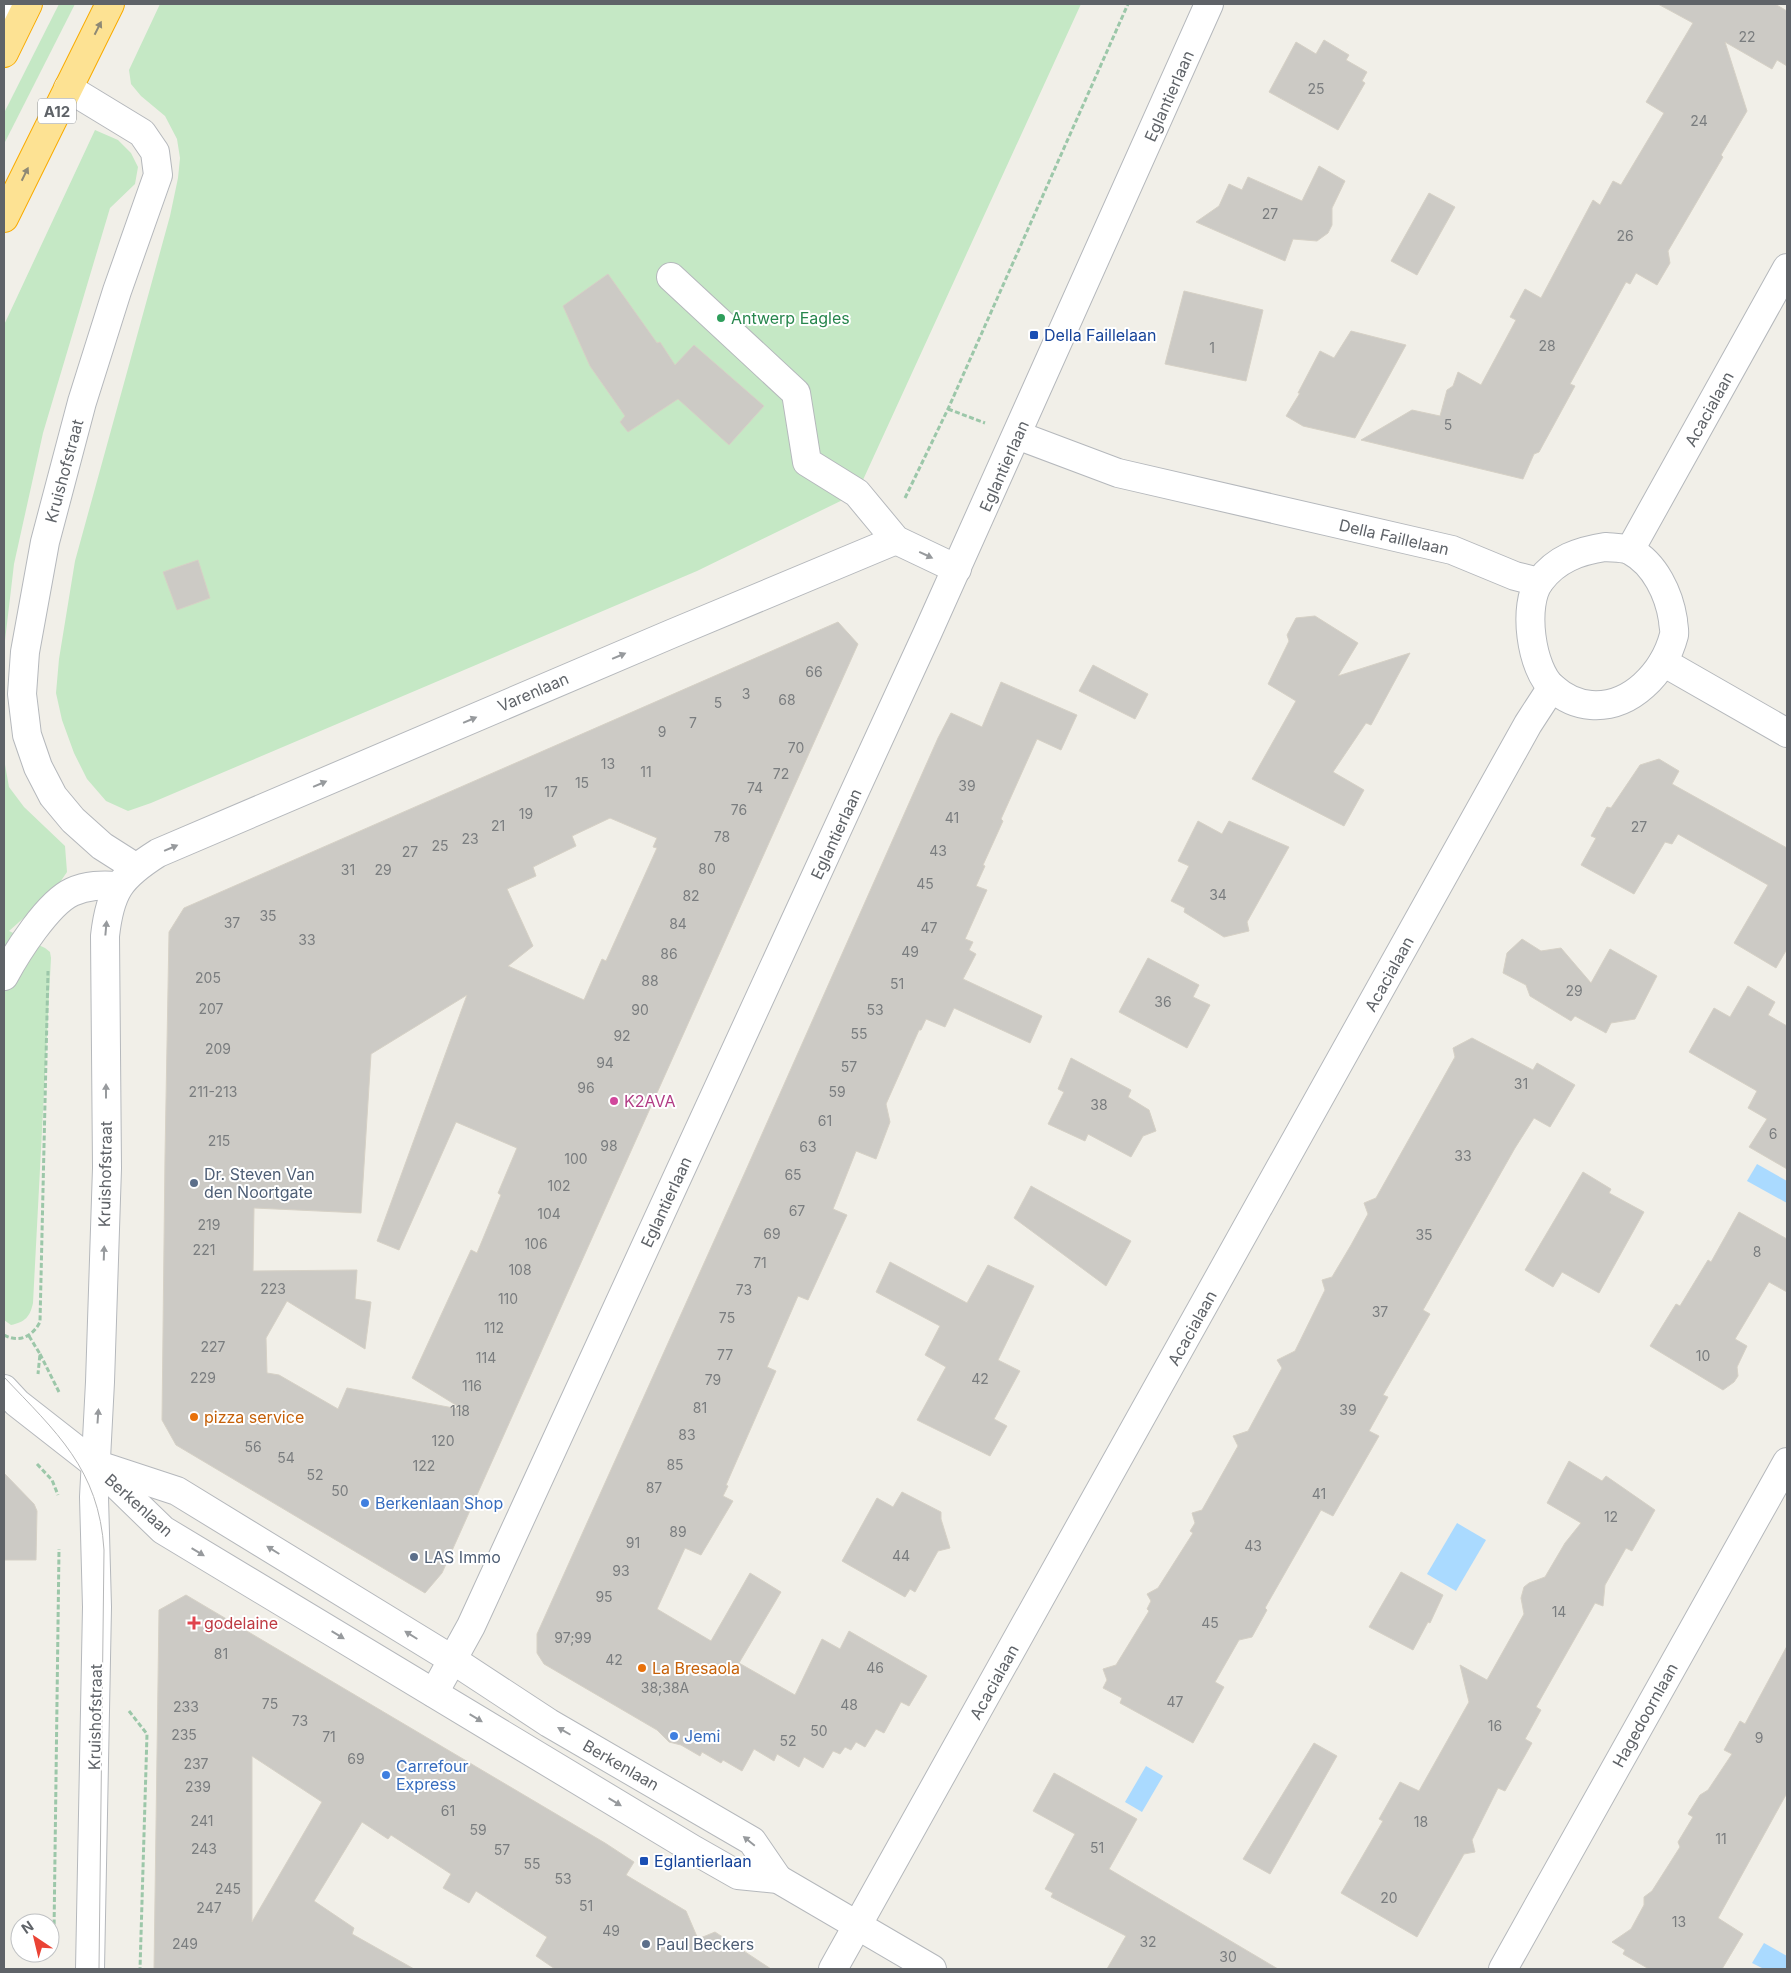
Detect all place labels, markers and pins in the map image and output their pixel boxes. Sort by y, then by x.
place label: Antwerp Eagles [731,308,850,328]
marker: Antwerp Eagles [715,312,727,324]
place label: Della Faillelaan [1044,325,1156,345]
marker: Della Faillelaan [1028,329,1040,341]
place label: K2AVA [624,1091,675,1111]
marker: K2AVA [608,1095,620,1107]
place label: Dr. Steven Van den Noortgate [204,1164,315,1202]
marker: Dr. Steven Van den Noortgate [188,1177,200,1189]
place label: pizza service [204,1407,304,1427]
marker: pizza service [188,1411,200,1423]
place label: Berkenlaan Shop [375,1493,503,1513]
marker: Berkenlaan Shop [359,1497,371,1509]
place label: LAS Immo [424,1547,501,1567]
marker: LAS Immo [408,1551,420,1563]
place label: godelaine [204,1613,278,1633]
marker: godelaine [188,1617,200,1629]
place label: La Bresaola [652,1658,740,1678]
marker: La Bresaola [636,1662,648,1674]
place label: Jemi [684,1726,720,1746]
marker: Jemi [668,1730,680,1742]
place label: Carrefour Express [396,1756,469,1794]
marker: Carrefour Express [380,1769,392,1781]
place label: Eglantierlaan [654,1851,752,1871]
marker: Eglantierlaan [638,1855,650,1867]
place label: Paul Beckers [656,1934,754,1954]
marker: Paul Beckers [640,1938,652,1950]

